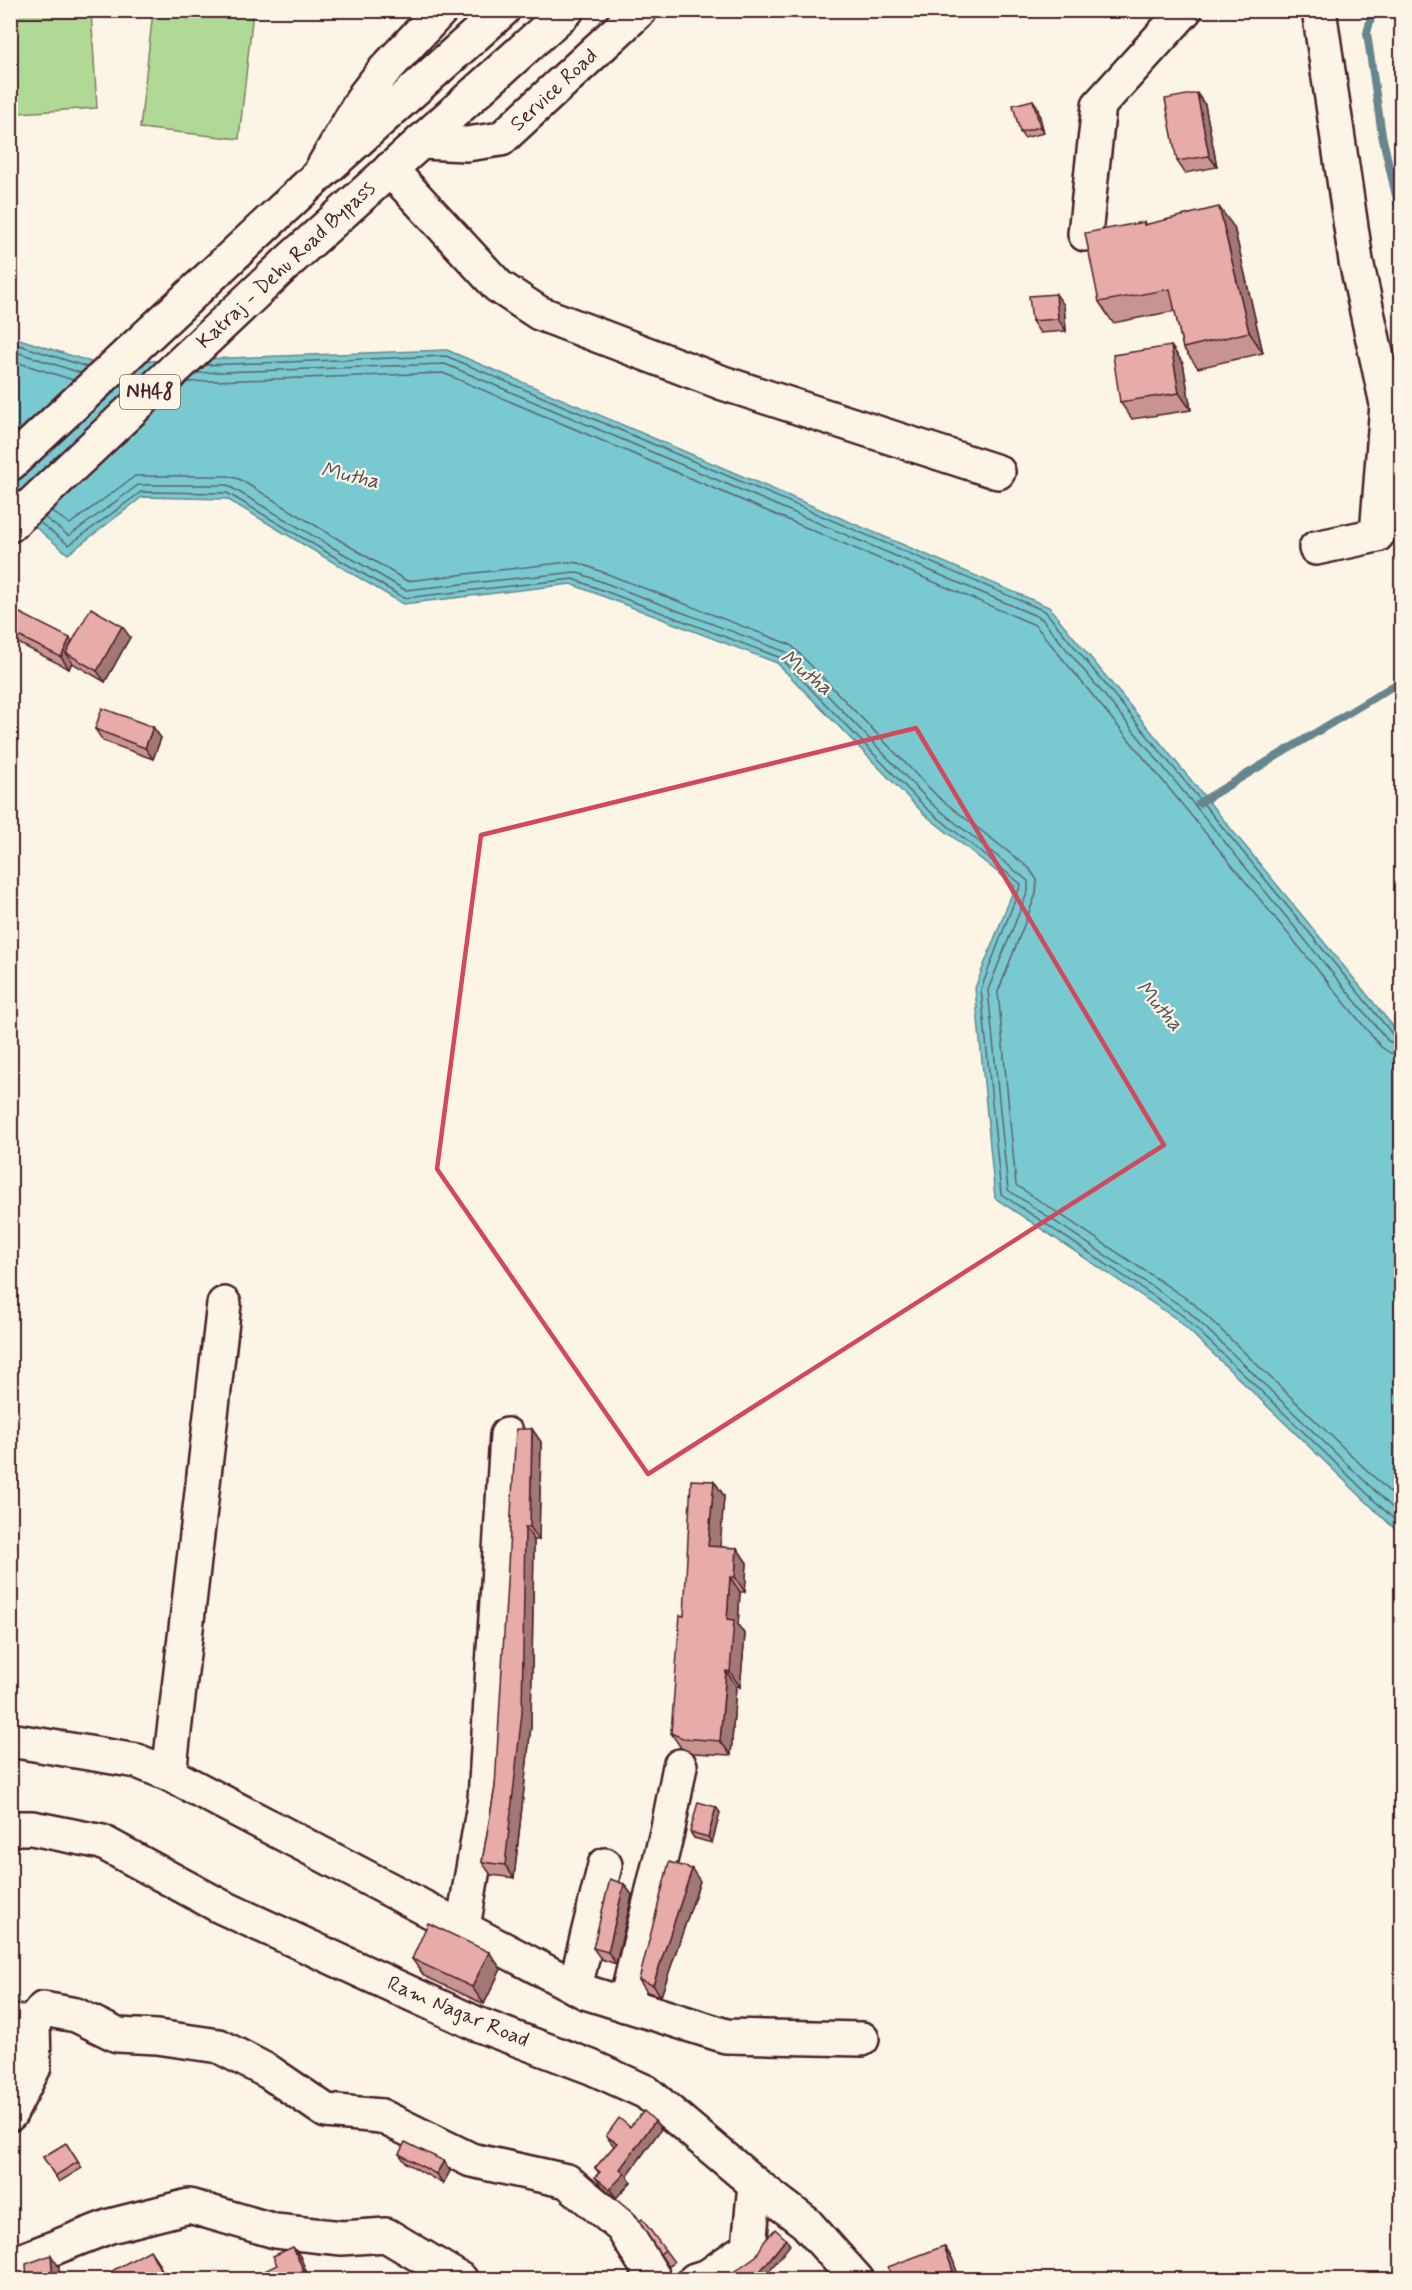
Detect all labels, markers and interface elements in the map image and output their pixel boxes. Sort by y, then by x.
street label: Service Road [504,42,604,138]
street label: Katraj - Dehu Road Bypass [191,175,381,355]
road number: NH48 [120,375,180,409]
water label: Mutha [318,456,382,496]
water label: Mutha [774,644,838,702]
water label: Mutha [1129,975,1189,1037]
street label: Ram Nagar Road [383,1970,533,2054]

